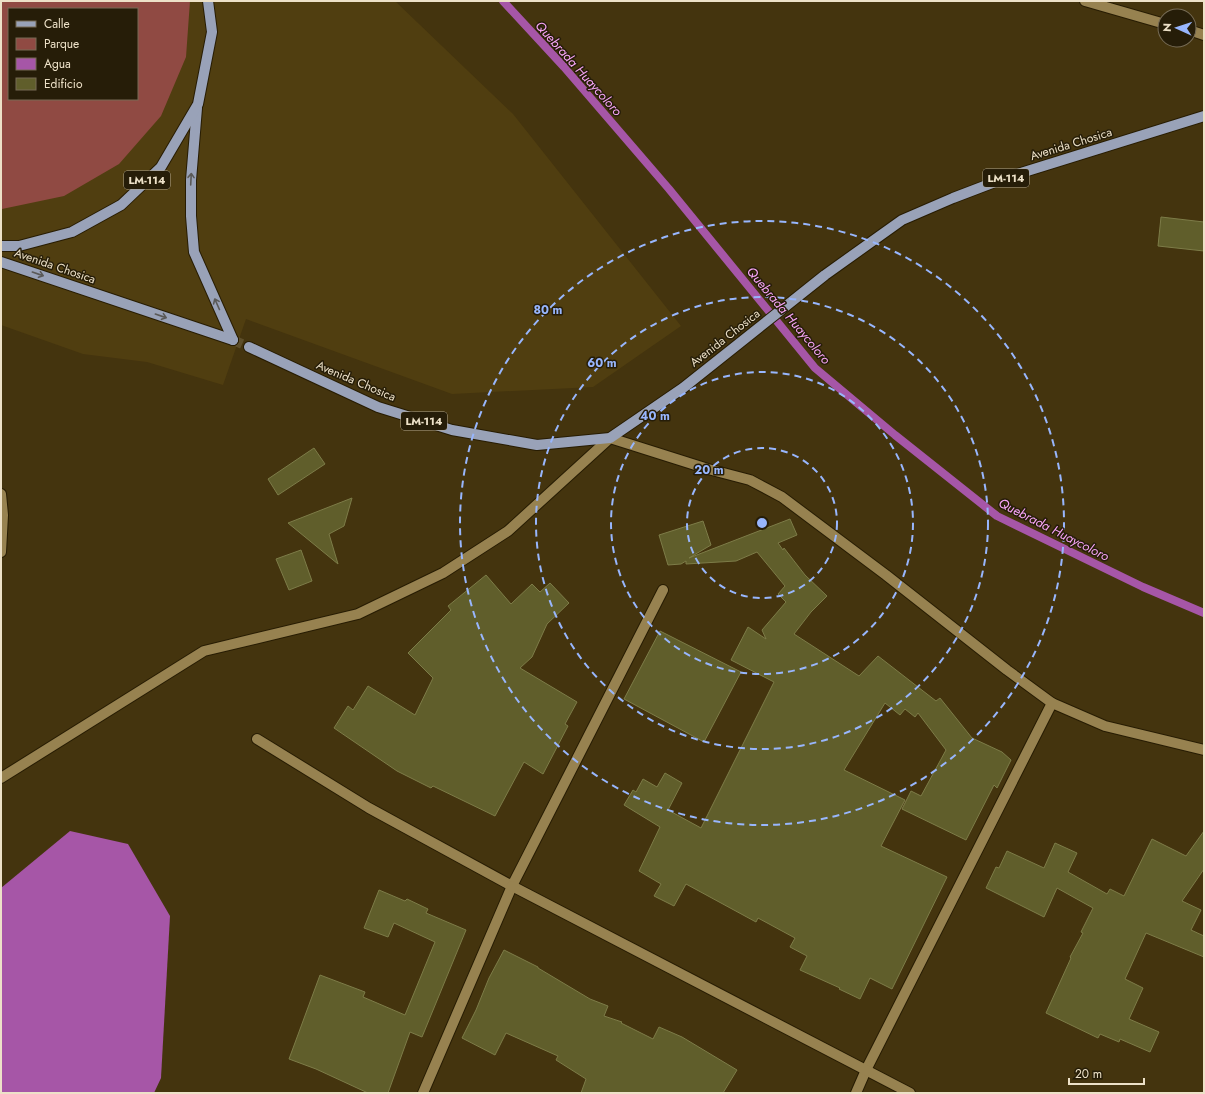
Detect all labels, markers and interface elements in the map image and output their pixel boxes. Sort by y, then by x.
legend [8,8,138,100]
north arrow [1157,8,1197,48]
text: Calle [44,15,70,33]
water label: Quebrada Huaycoloro [531,17,627,120]
text: N [1159,23,1175,32]
text: Parque [44,35,79,53]
text: Agua [44,55,71,73]
text: Edificio [44,75,83,93]
street label: Avenida Chosica [1028,123,1114,165]
road number: LM-114 [983,169,1029,187]
road number: LM-114 [124,171,170,189]
one-way arrow [187,173,195,186]
street label: Avenida Chosica [12,244,98,288]
water label: Quebrada Huaycoloro [742,263,835,368]
one-way arrow [31,271,44,278]
one-way arrow [213,298,220,310]
text: 80 m [534,301,563,319]
street label: Avenida Chosica [686,305,764,371]
one-way arrow [155,312,167,320]
text: 60 m [587,354,617,372]
street label: Avenida Chosica [313,356,399,406]
text: 40 m [640,407,670,425]
road number: LM-114 [401,412,447,430]
text: 20 m [694,461,724,479]
water label: Quebrada Huaycoloro [995,493,1113,566]
centre of rings [755,516,769,530]
scale bar [1069,1060,1144,1086]
text: 20 m [1075,1065,1102,1083]

